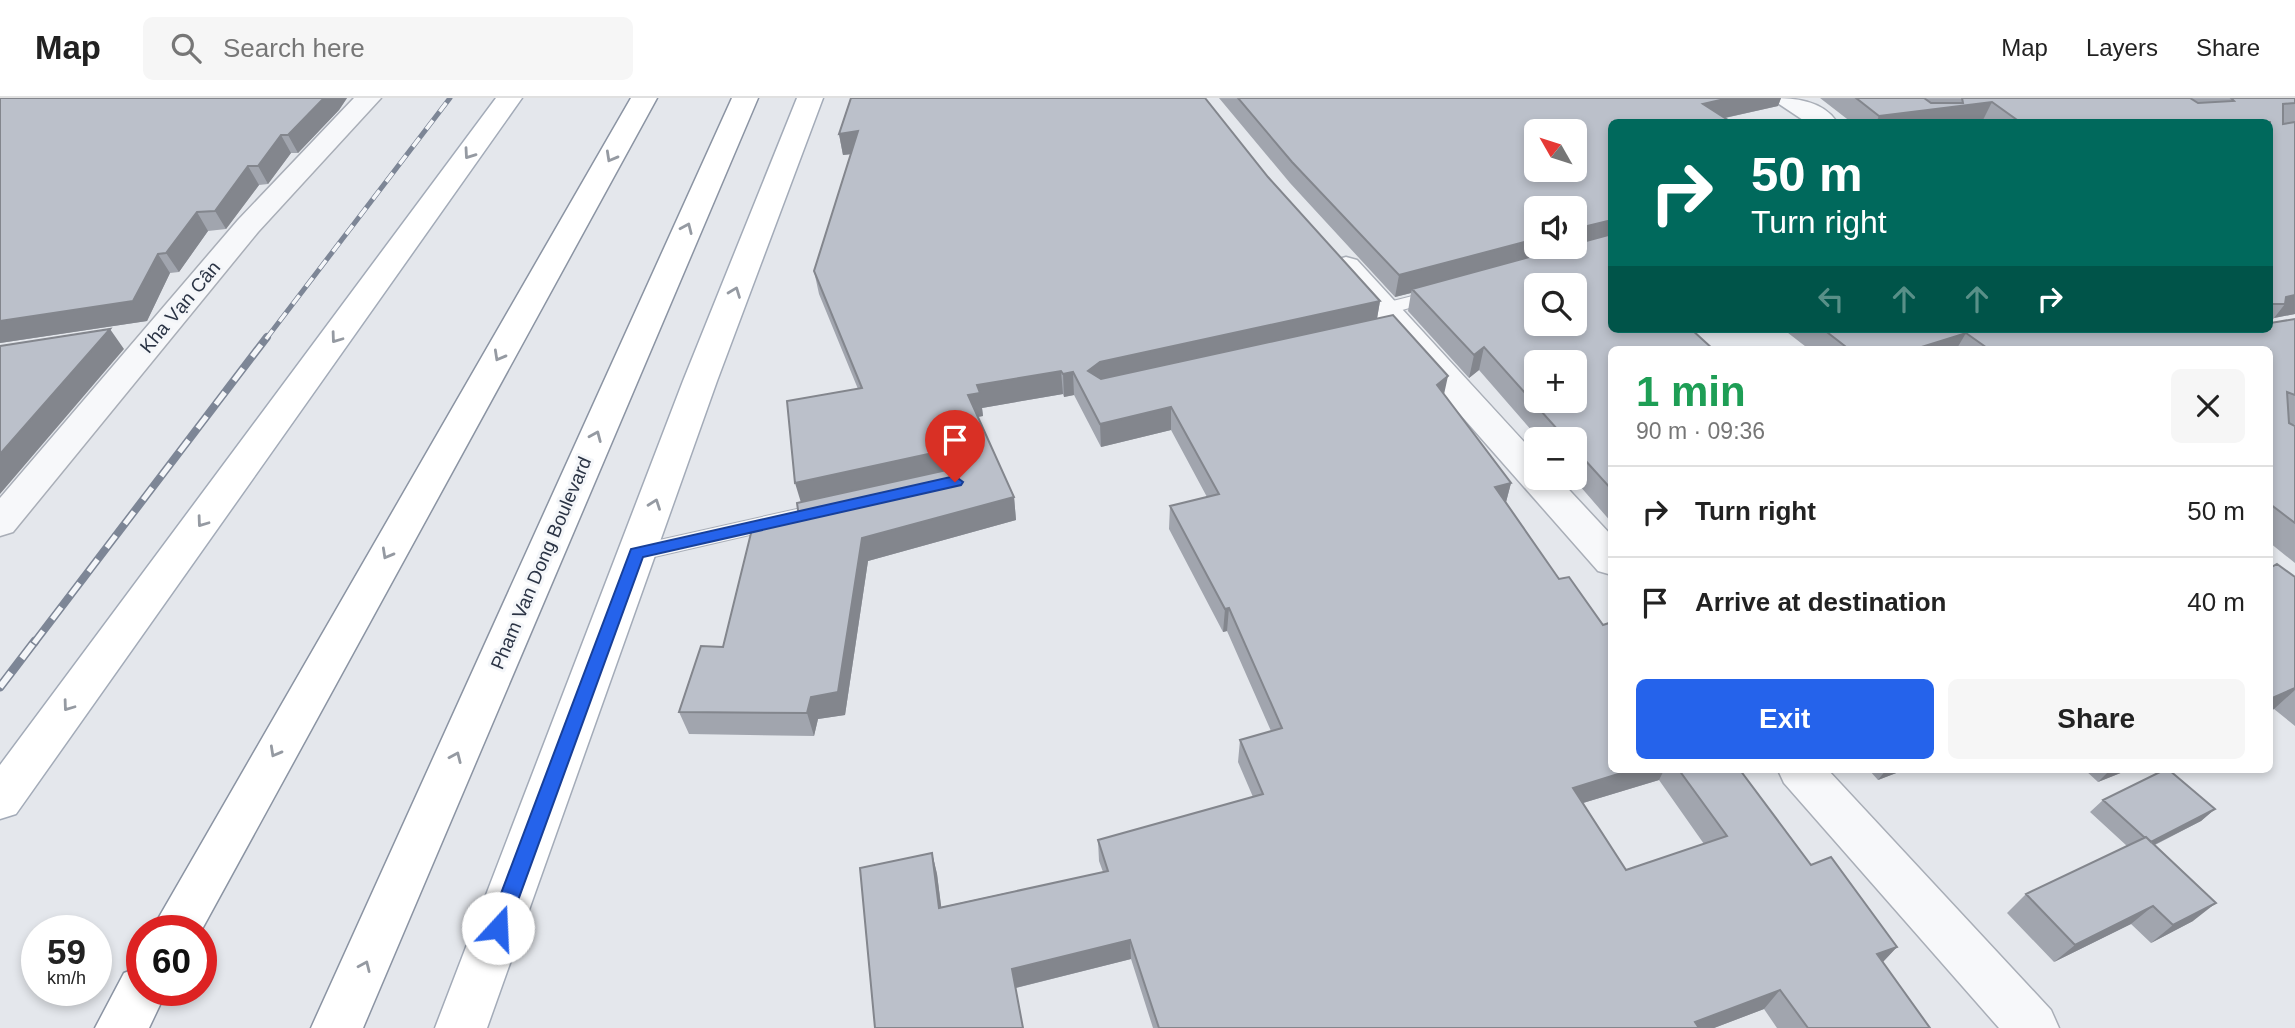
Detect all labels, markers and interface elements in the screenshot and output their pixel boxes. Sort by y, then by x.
search box [143,17,633,80]
text: Map [35,29,101,66]
icon: search [167,29,205,67]
text: Search here [223,33,365,63]
text: Map [2001,34,2048,61]
text: Layers [2086,34,2158,61]
text: Share [2196,34,2260,61]
north arrow [1524,119,1587,182]
map controls [1524,119,1587,490]
one-way arrow [465,146,477,159]
icon: right [1636,147,1727,238]
text: 50 m [1751,147,1863,201]
one-way arrow [606,150,619,163]
button: sound [1524,196,1587,259]
text: Turn right [1751,204,1887,240]
one-way arrow [679,223,693,235]
street label: Kha Vạn Cân [136,257,224,357]
button: search [1524,273,1587,336]
icon: left [1812,280,1850,318]
icon: ahead [1885,280,1923,318]
icon: ahead [1958,280,1996,318]
icon: right [2031,280,2069,318]
one-way arrow [726,286,740,298]
one-way arrow [332,330,344,343]
one-way arrow [494,348,507,361]
button: + [1524,350,1587,413]
text: 1 min [1636,368,1746,415]
button: close [2171,369,2245,443]
pin [925,410,985,482]
text: 90 m · 09:36 [1636,418,1765,444]
icon: arrive [936,421,974,459]
button: − [1524,427,1587,490]
one-way arrow [588,431,602,444]
street label: Pham Van Dong Boulevard [487,454,595,672]
icon: right [1636,493,1674,531]
text: Turn right [1695,496,1816,526]
text: 50 m [2187,496,2245,526]
one-way arrow [646,499,660,511]
one-way arrow [198,514,211,527]
one-way arrow [382,547,395,559]
icon: arrive [1636,584,1674,622]
text: Arrive at destination [1695,587,1946,617]
text: 40 m [2187,587,2245,617]
button: Exit [1636,679,1934,759]
button: Share [1948,679,2245,759]
one-way arrow [64,698,77,711]
one-way arrow [270,745,283,757]
one-way arrow [448,752,462,764]
position arrow [461,891,535,965]
speed limit sign: 60 [126,915,217,1006]
text: 59 [47,932,86,971]
one-way arrow [357,960,371,973]
text: km/h [47,968,86,988]

